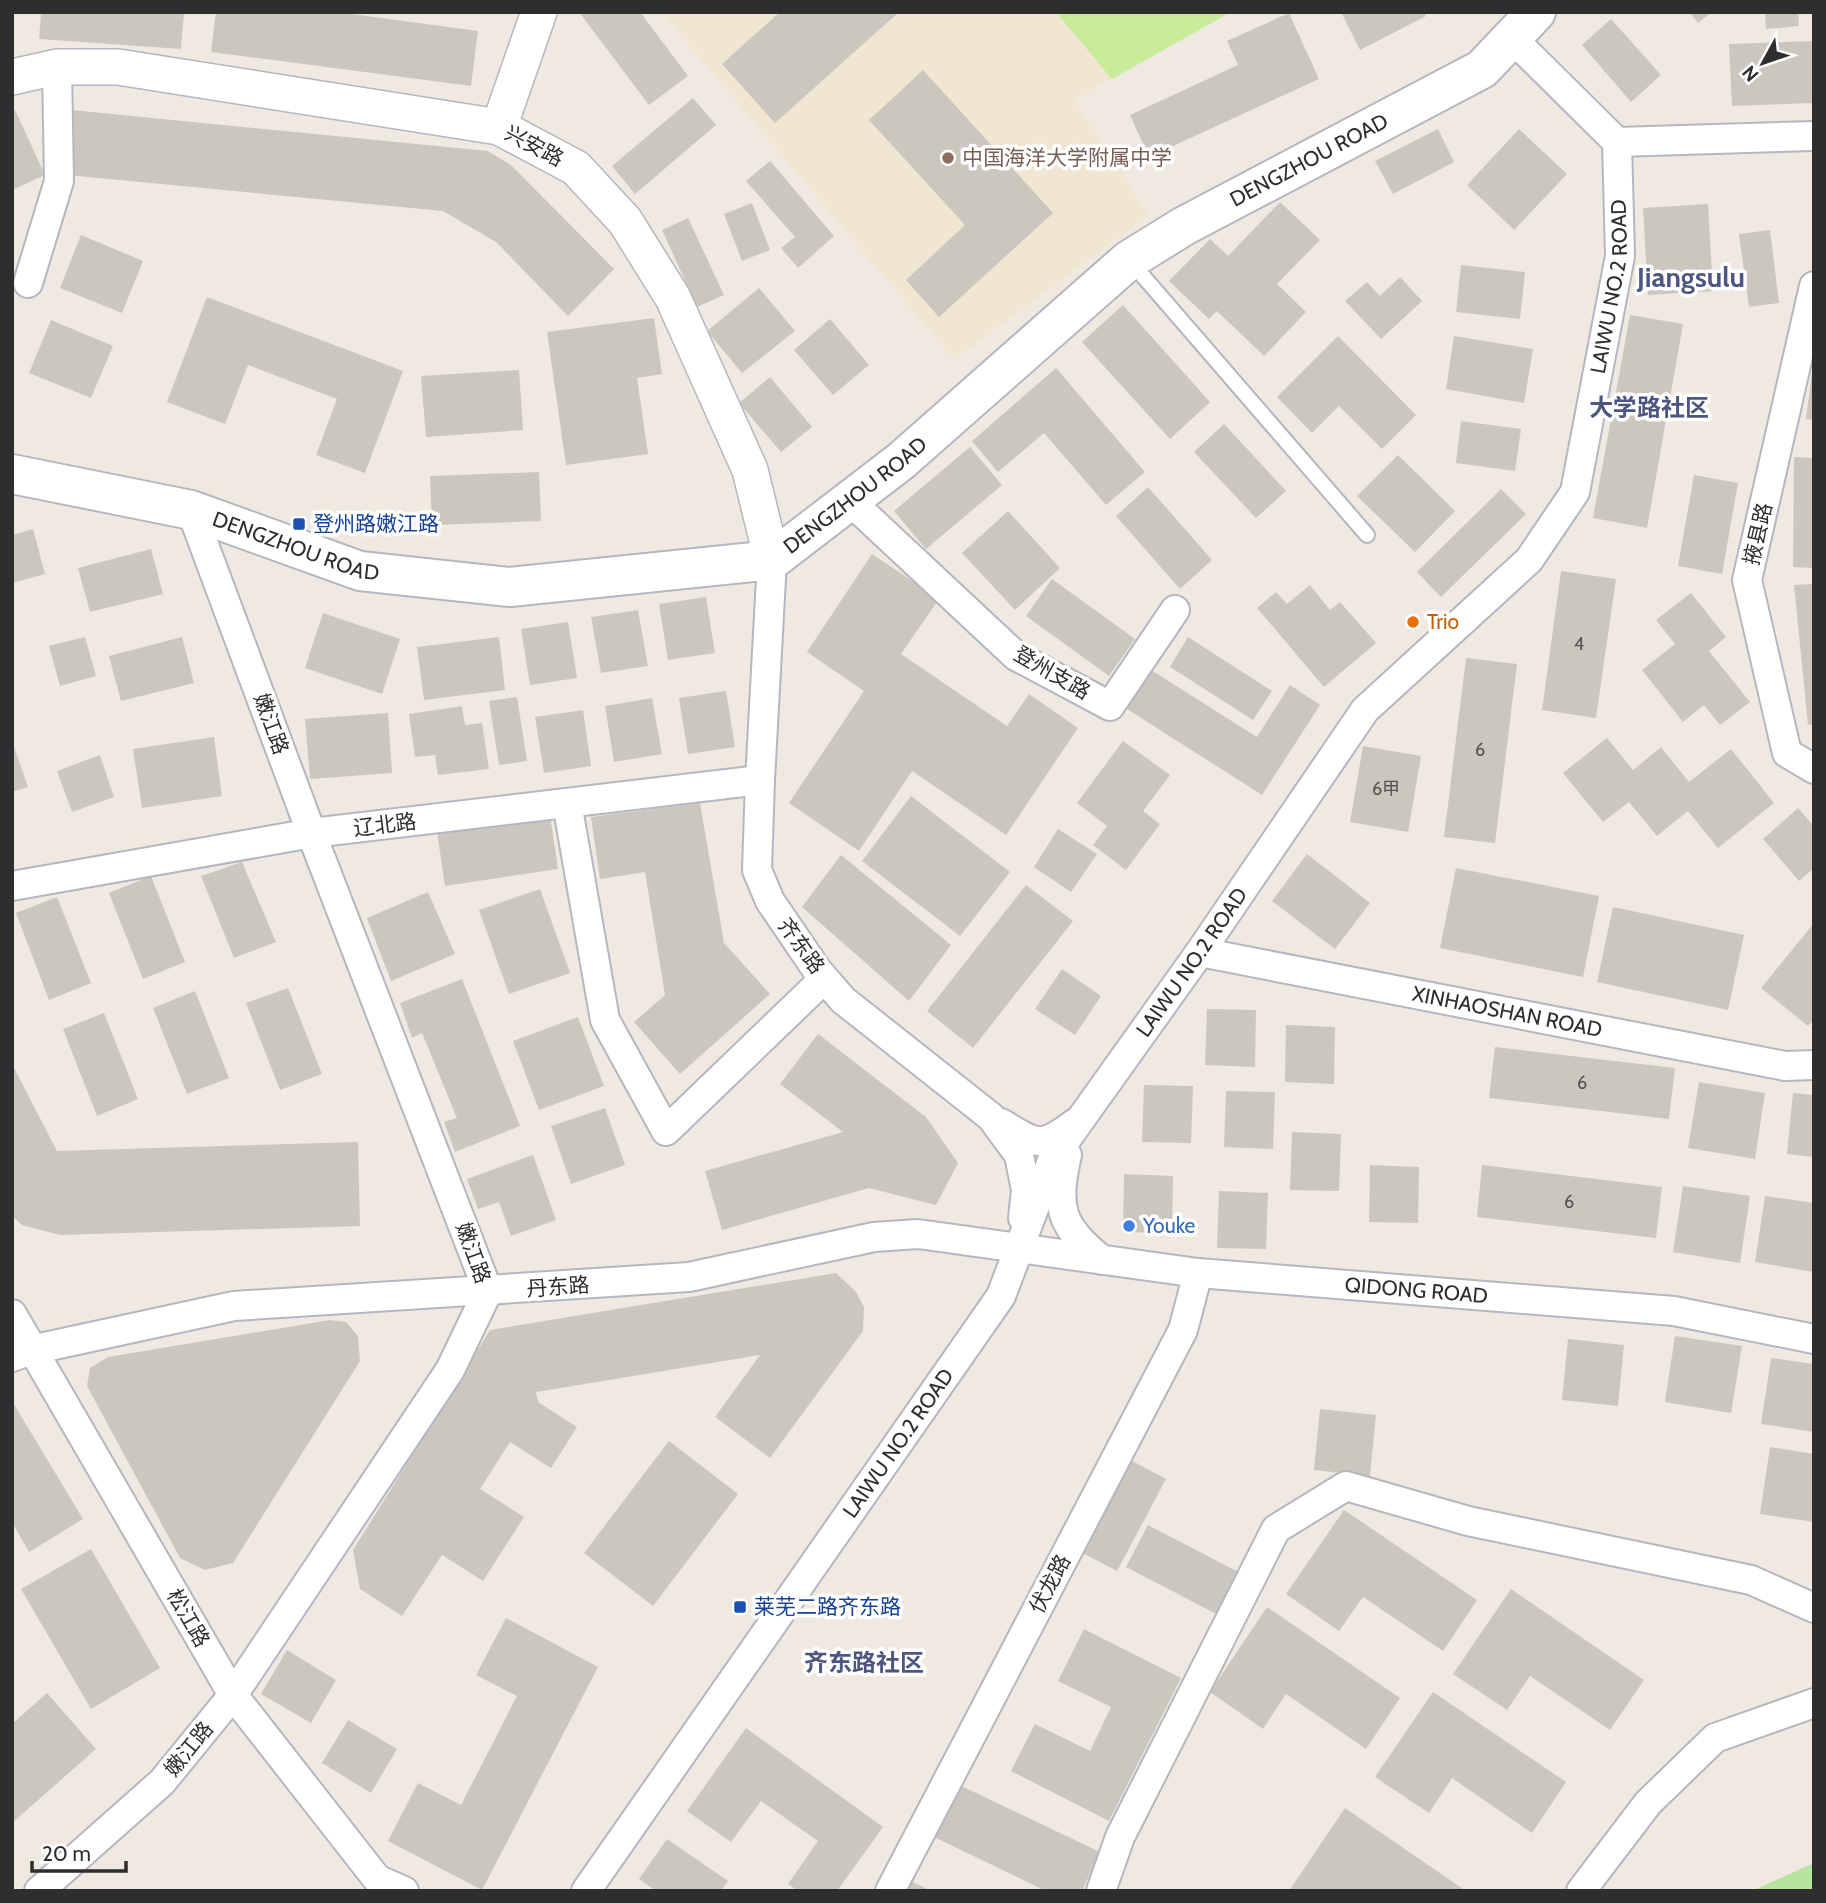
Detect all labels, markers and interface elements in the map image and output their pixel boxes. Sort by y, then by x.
north arrow [1728,28,1798,98]
text: N [1737,61,1763,86]
street label: DENGZHOU ROAD [1225,108,1392,212]
street label: 兴安路 [501,120,568,171]
place label: 中国海洋大学附属中学 [962,145,1172,170]
marker: 中国海洋大学附属中学 [940,150,956,166]
street label: LAIWU NO.2 ROAD [1585,199,1632,376]
district label: Jiangsulu [1636,260,1745,294]
district label: 大学路社区 [1589,393,1709,422]
street label: DENGZHOU ROAD [778,431,932,559]
street label: 掖县路 [1738,500,1777,567]
street label: DENGZHOU ROAD [209,506,381,585]
place label: 登州路嫩江路 [313,511,439,536]
marker: 登州路嫩江路 [291,516,307,532]
place label: Trio [1427,609,1459,634]
marker: Trio [1405,614,1421,630]
house number: 4 [1574,633,1584,655]
street label: 登州支路 [1010,641,1095,704]
street label: 嫩江路 [249,690,294,758]
house number: 6 [1475,739,1485,761]
house number: 6甲 [1372,778,1400,800]
street label: 辽北路 [352,808,418,841]
street label: LAIWU NO.2 ROAD [1131,883,1252,1041]
street label: 齐东路 [773,913,830,979]
street label: XINHAOSHAN ROAD [1410,981,1604,1042]
house number: 6 [1577,1072,1587,1094]
house number: 6 [1564,1191,1574,1213]
place label: Youke [1142,1213,1196,1238]
marker: Youke [1121,1218,1137,1234]
street label: 嫩江路 [451,1219,496,1287]
street label: 丹东路 [526,1272,590,1301]
street label: QIDONG ROAD [1344,1272,1489,1308]
street label: LAIWU NO.2 ROAD [837,1363,959,1522]
street label: 伏龙路 [1024,1550,1075,1617]
street label: 松江路 [162,1584,215,1651]
place label: 莱芜二路齐东路 [754,1594,901,1619]
marker: 莱芜二路齐东路 [732,1599,748,1615]
district label: 齐东路社区 [804,1648,924,1677]
street label: 嫩江路 [159,1716,218,1781]
scale bar [32,1829,126,1873]
text: 20 m [42,1841,91,1866]

